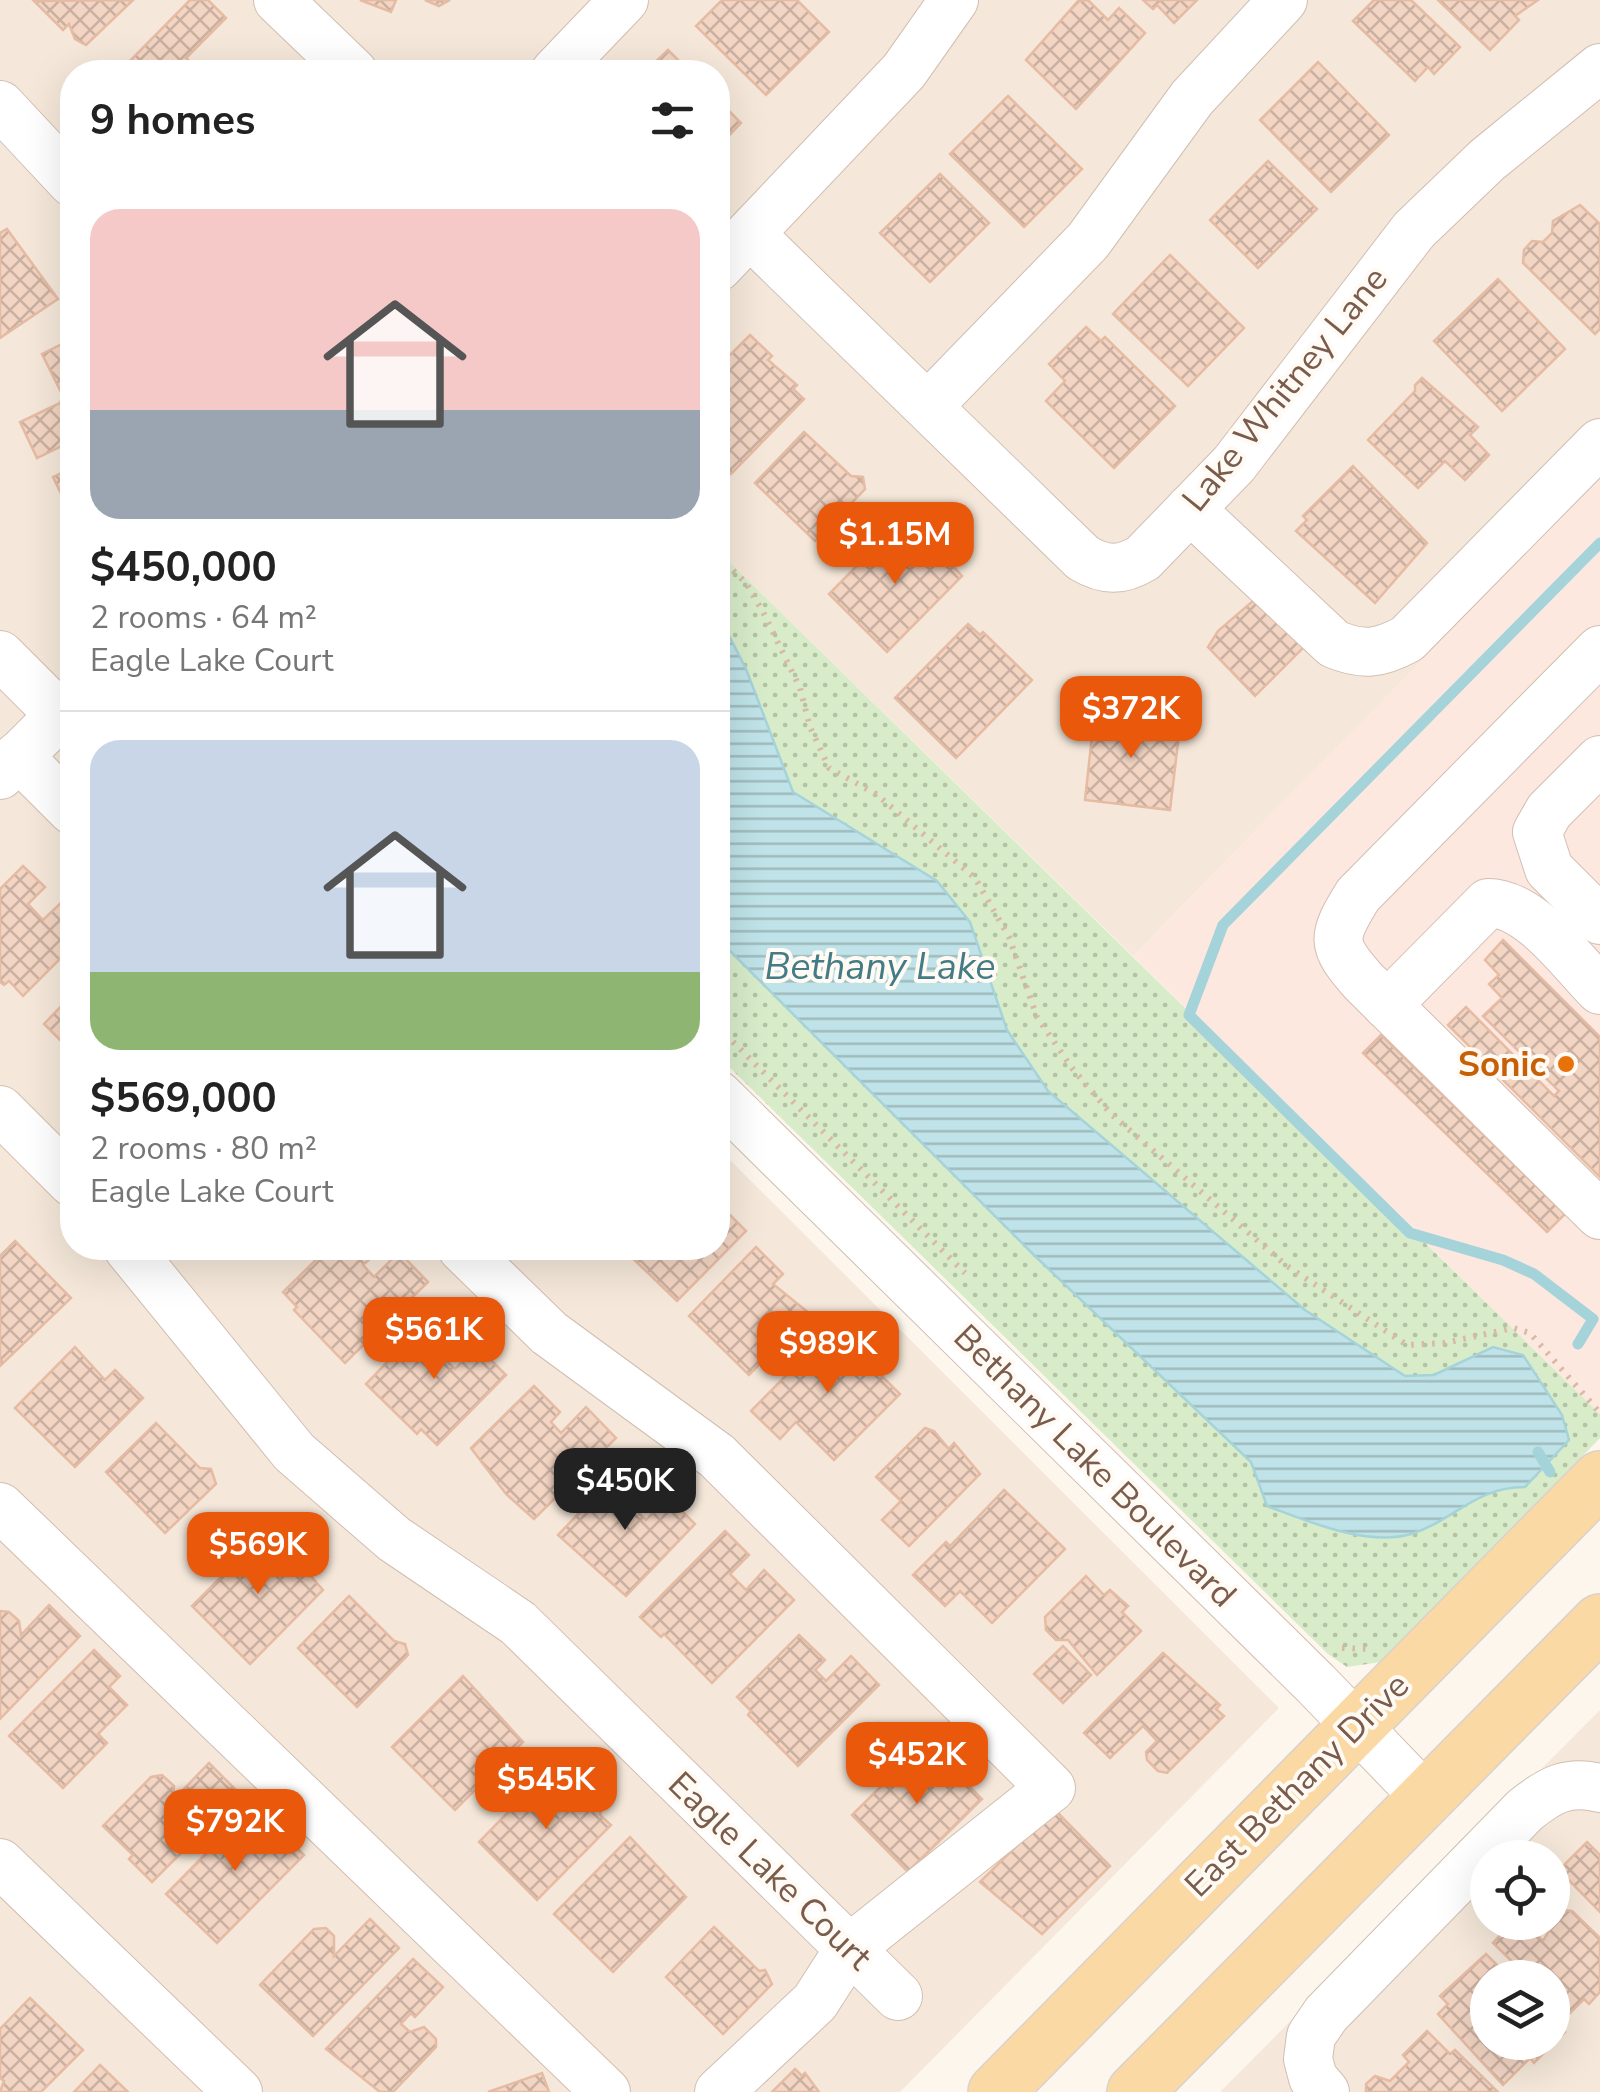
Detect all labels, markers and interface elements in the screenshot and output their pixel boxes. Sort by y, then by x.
text: 9 homes [90,92,255,149]
icon: filters [645,93,700,148]
street label: Lake Whitney Lane [1172,257,1398,521]
icon: home [305,274,485,454]
pin: $1.15M [814,502,976,587]
text: $1.15M [839,513,951,556]
text: $450,000 [90,539,277,596]
text: 2 rooms · 64 m² [90,596,317,639]
text: Eagle Lake Court [90,639,334,682]
pin: $372K [1061,676,1201,761]
text: $372K [1082,687,1180,730]
icon: home [305,805,485,985]
water label: Bethany Lake [764,941,996,992]
place label: Sonic [1458,1041,1546,1088]
marker: Sonic [1555,1053,1577,1075]
text: $569,000 [90,1070,277,1127]
text: 2 rooms · 80 m² [90,1127,317,1170]
text: Eagle Lake Court [90,1170,334,1213]
pin: $561K [364,1297,504,1382]
text: $561K [385,1308,483,1351]
pin: $989K [758,1311,898,1396]
street label: Bethany Lake Boulevard [943,1314,1247,1618]
text: $989K [779,1322,877,1365]
pin: $450K [555,1448,695,1533]
text: $450K [576,1459,674,1502]
pin: $569K [188,1512,328,1597]
text: $569K [209,1523,307,1566]
street label: East Bethany Drive [1175,1663,1419,1907]
pin: $452K [847,1722,987,1807]
text: $452K [868,1733,966,1776]
pin: $545K [476,1747,616,1832]
text: $545K [497,1758,595,1801]
street label: Eagle Lake Court [658,1762,883,1981]
pin: $792K [165,1789,305,1874]
text: $792K [186,1800,284,1843]
map controls [1470,1840,1570,2060]
button: locate [1470,1840,1570,1940]
button: layers [1470,1960,1570,2060]

